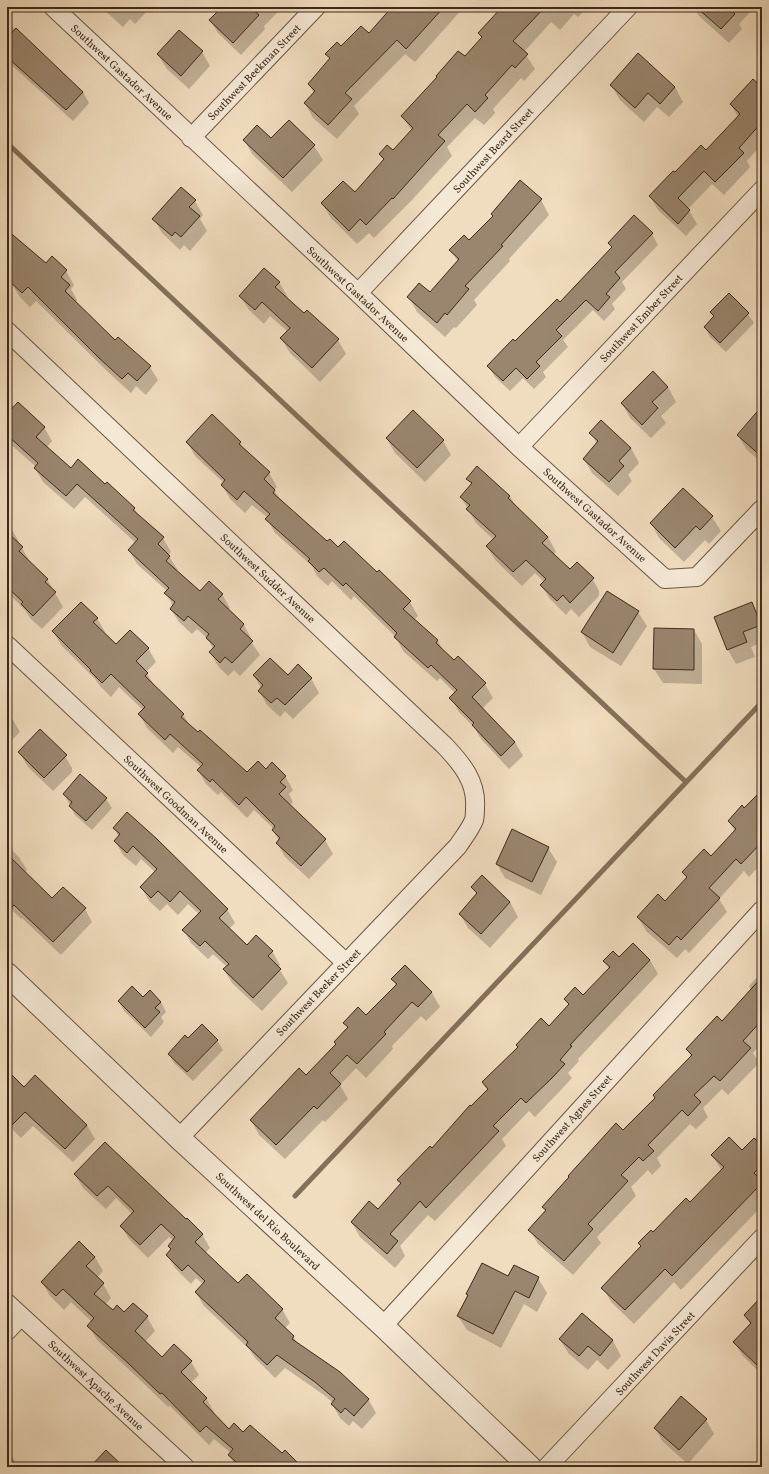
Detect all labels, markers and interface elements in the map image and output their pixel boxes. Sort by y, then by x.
street label: Southwest Beekman Street [205,21,305,124]
street label: Southwest Gastador Avenue [67,22,175,125]
street label: Southwest Beard Street [450,105,538,197]
street label: Southwest Gastador Avenue [303,244,411,347]
street label: Southwest Ember Street [597,271,687,366]
street label: Southwest Gastador Avenue [539,465,649,567]
street label: Southwest Sudder Avenue [216,531,318,627]
street label: Southwest Goodman Avenue [119,752,231,858]
street label: Southwest Beeker Street [273,946,365,1040]
street label: Southwest Agnes Street [530,1072,617,1166]
street label: Southwest del Rio Boulevard [212,1170,322,1275]
street label: Southwest Davis Street [613,1308,699,1400]
street label: Southwest Apache Avenue [44,1338,146,1435]

